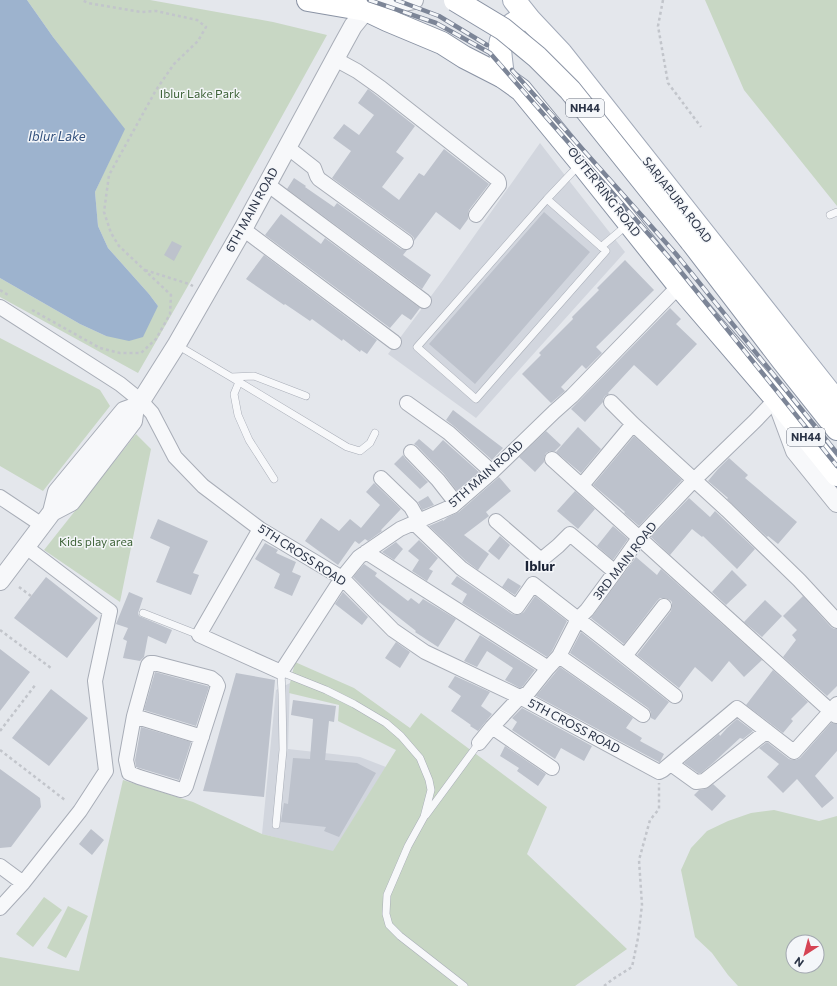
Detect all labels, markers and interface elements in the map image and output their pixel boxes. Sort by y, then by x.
park label: Iblur Lake Park [160,86,241,100]
road number: NH44 [566,99,604,117]
water label: Iblur Lake [28,128,86,144]
street label: OUTER RING ROAD [566,144,644,239]
street label: SARJAPURA ROAD [639,154,716,246]
street label: 6TH MAIN ROAD [222,165,280,254]
road number: NH44 [787,428,825,446]
street label: 5TH MAIN ROAD [445,437,526,510]
street label: 3RD MAIN ROAD [589,519,659,602]
street label: 5TH CROSS ROAD [256,520,349,588]
park label: Kids play area [59,534,133,548]
district label: Iblur [525,557,555,574]
street label: 5TH CROSS ROAD [526,695,623,755]
north arrow [785,934,825,974]
text: N [792,955,806,970]

